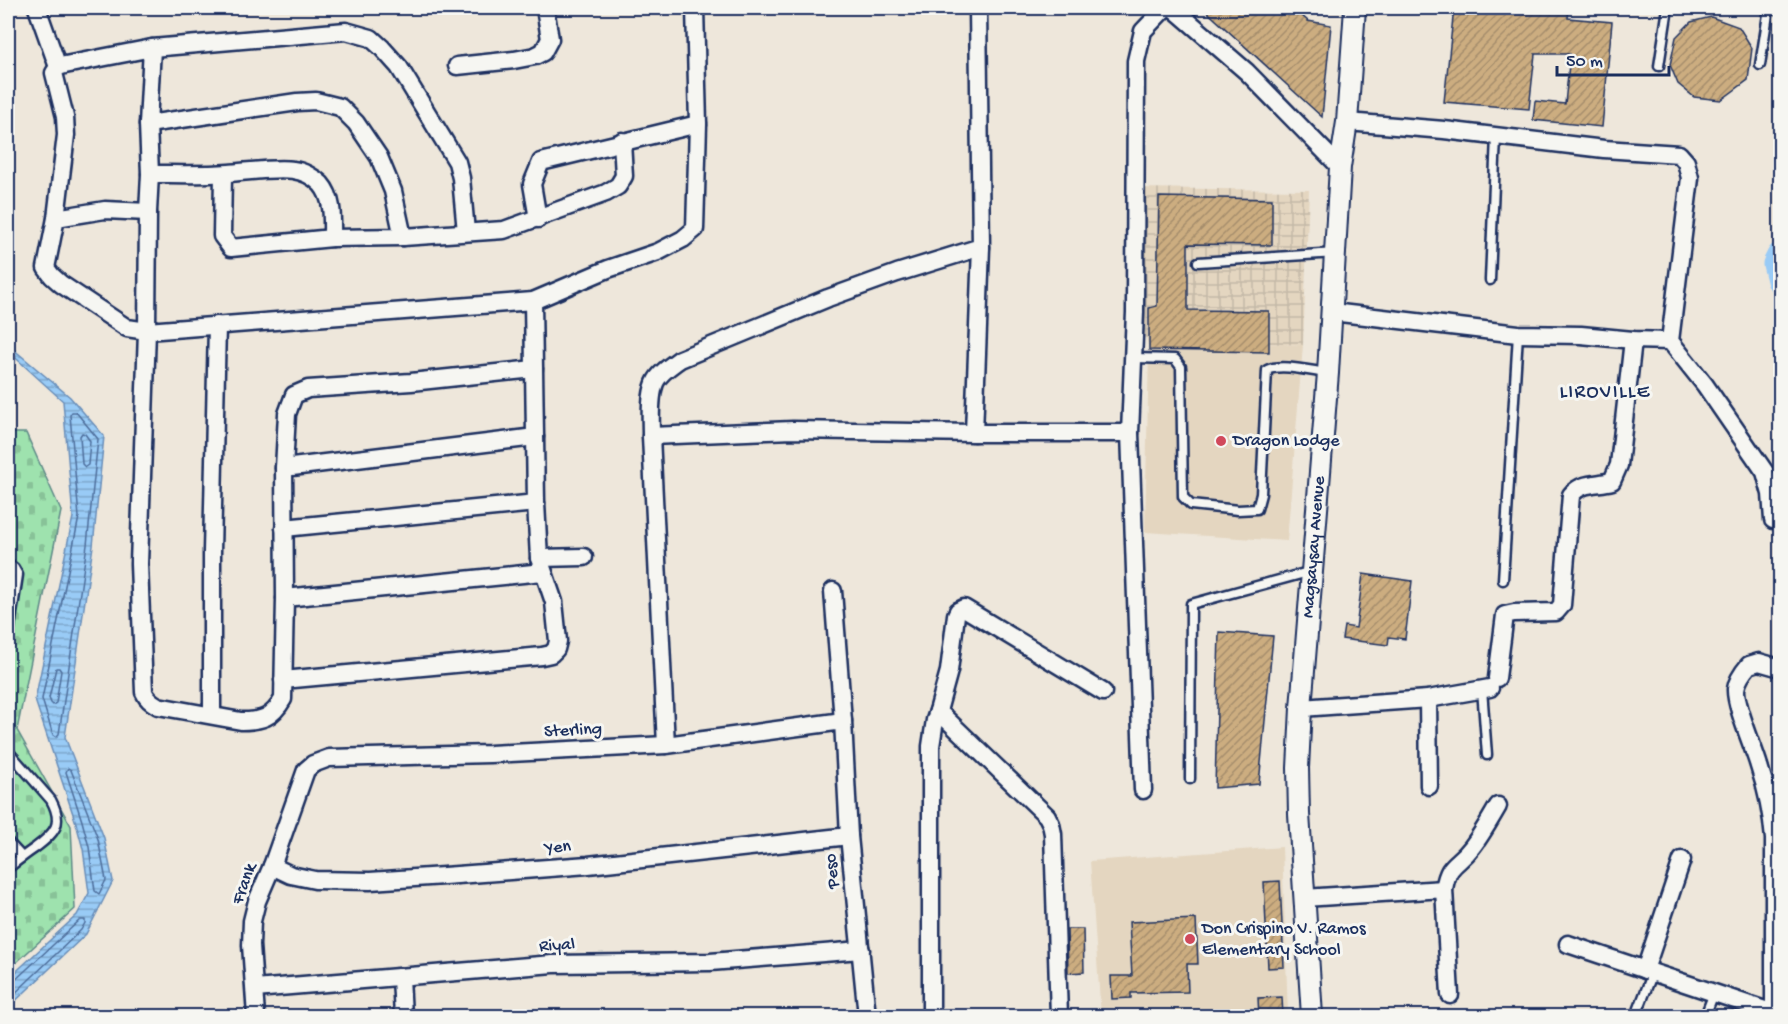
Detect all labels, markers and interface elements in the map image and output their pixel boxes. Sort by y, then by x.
scale bar [1557,39,1670,77]
text: 50 m [1566,52,1603,73]
district label: LIROVILLE [1559,382,1651,405]
place label: Dragon Lodge [1232,431,1340,452]
marker: Dragon Lodge [1214,434,1228,448]
street label: Magsaysay Avenue [1298,475,1330,619]
street label: Sterling [543,719,603,743]
street label: Yen [542,836,572,860]
street label: Peso [821,852,845,891]
street label: Frank [228,859,263,908]
place label: Don Crispino V. Ramos Elementary School [1201,919,1367,961]
marker: Don Crispino V. Ramos Elementary School [1183,932,1197,946]
street label: Riyal [538,935,576,957]

